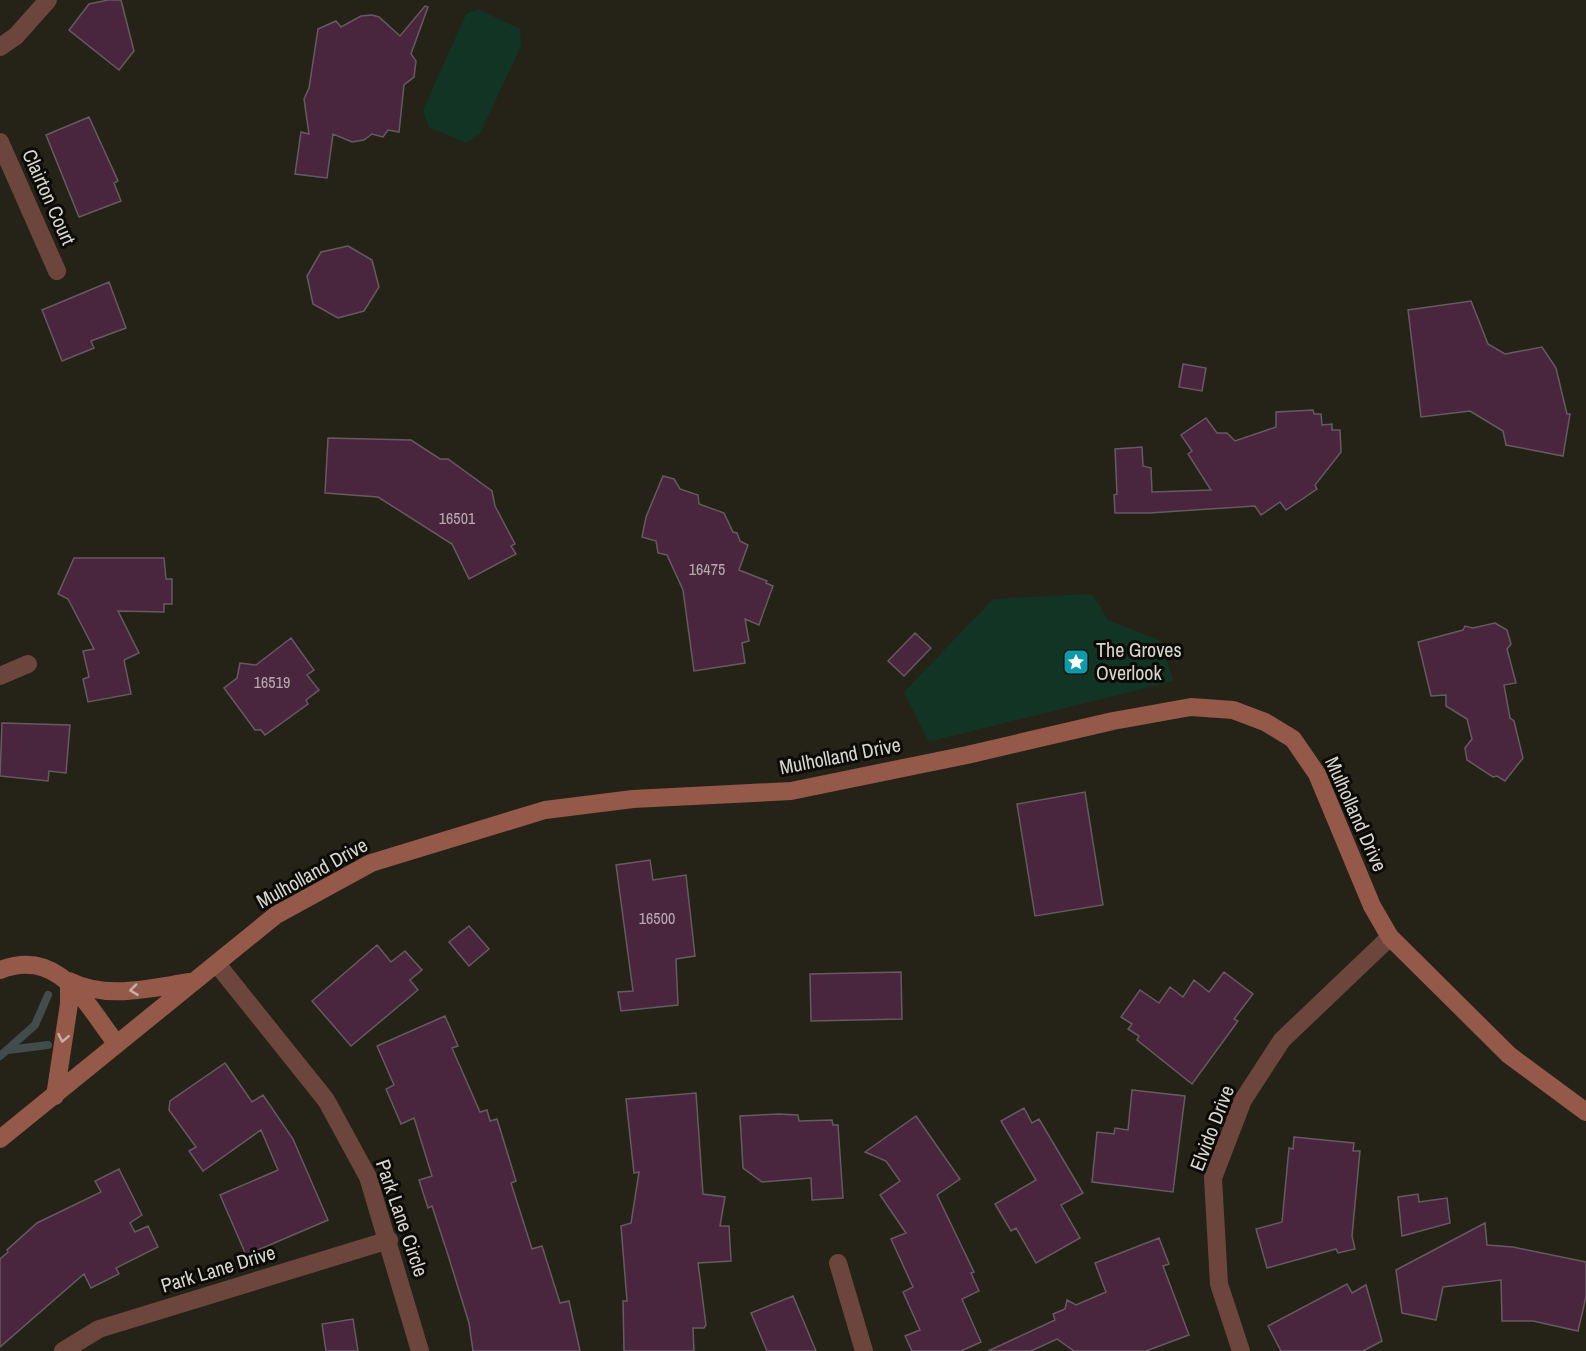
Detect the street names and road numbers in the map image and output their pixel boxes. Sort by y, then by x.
street label: Clairton Court [16,145,83,249]
street label: Mulholland Drive [777,731,903,781]
street label: Mulholland Drive [1319,752,1394,875]
street label: Mulholland Drive [251,831,372,914]
street label: Elvido Drive [1183,1081,1240,1174]
street label: Park Lane Circle [370,1156,435,1280]
street label: Park Lane Drive [157,1238,278,1299]

